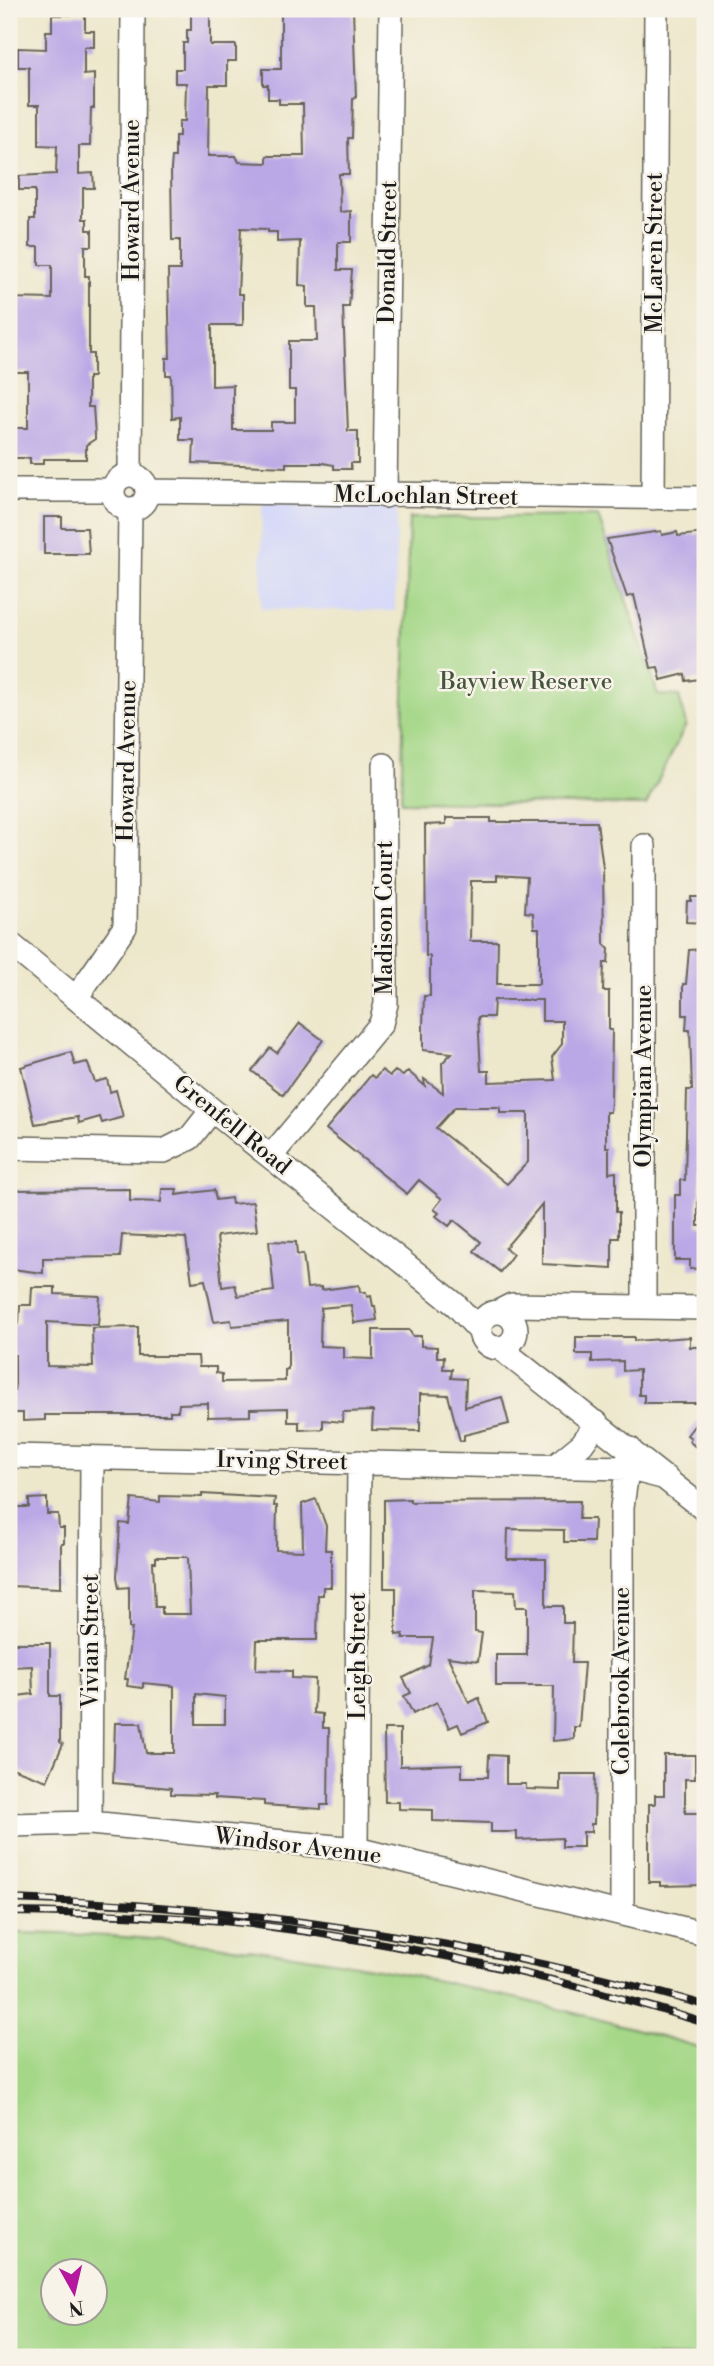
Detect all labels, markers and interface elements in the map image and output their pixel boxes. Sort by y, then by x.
street label: Howard Avenue [118,119,146,281]
street label: McLaren Street [641,172,669,334]
street label: Donald Street [373,180,403,324]
street label: McLochlan Street [333,480,519,512]
park label: Bayview Reserve [439,668,612,696]
street label: Howard Avenue [112,680,142,842]
street label: Madison Court [371,841,399,995]
street label: Olympian Avenue [630,985,658,1167]
street label: Grenfell Road [168,1069,296,1181]
street label: Irving Street [216,1446,348,1476]
street label: Vivian Street [77,1574,105,1709]
street label: Colebrook Avenue [608,1587,636,1775]
street label: Leigh Street [344,1592,372,1720]
street label: Windsor Avenue [212,1822,383,1870]
north arrow [38,2258,108,2328]
text: N [67,2295,85,2321]

